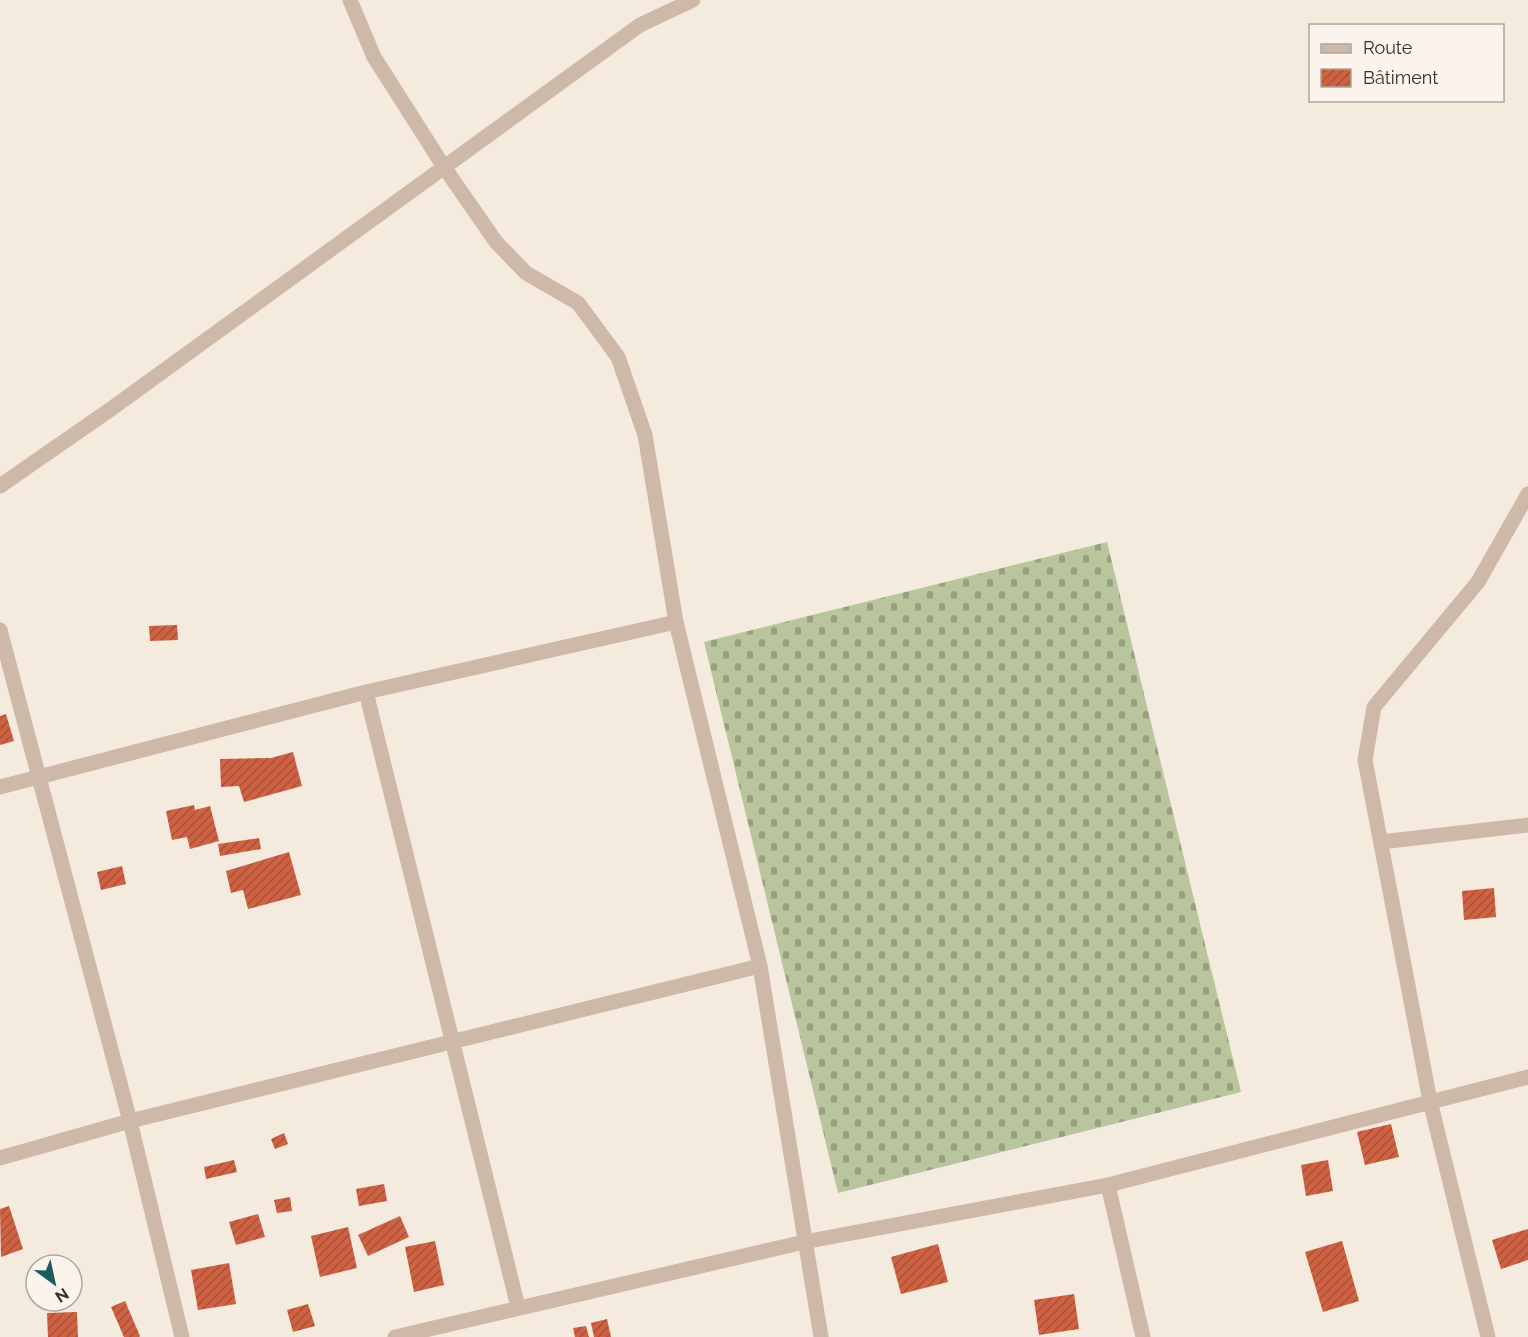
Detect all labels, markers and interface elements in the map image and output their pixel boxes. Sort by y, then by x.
legend [1309,24,1504,102]
text: Route [1363,37,1413,58]
text: Bâtiment [1363,67,1438,88]
north arrow [24,1253,84,1313]
text: N [52,1284,72,1306]

